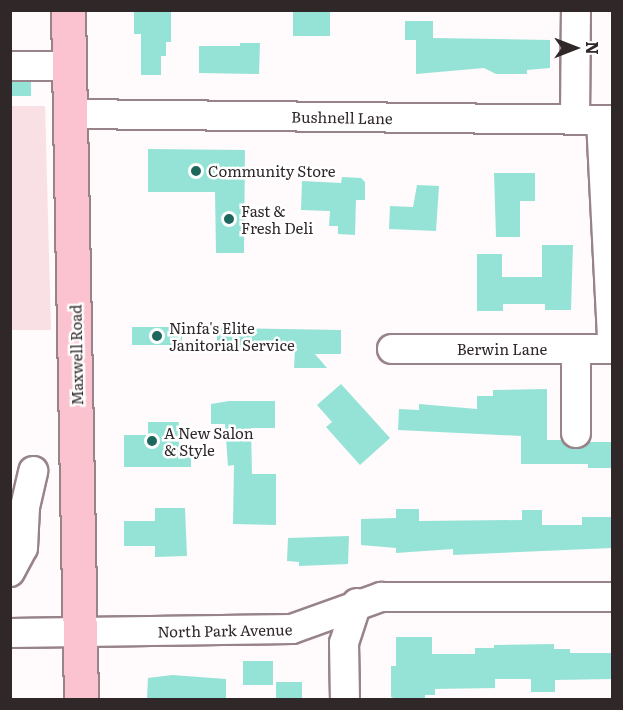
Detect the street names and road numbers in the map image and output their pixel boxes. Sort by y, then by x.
street label: Bushnell Lane [291,107,393,127]
street label: Maxwell Road [66,304,86,406]
street label: Berwin Lane [457,340,547,358]
street label: North Park Avenue [157,620,293,640]

